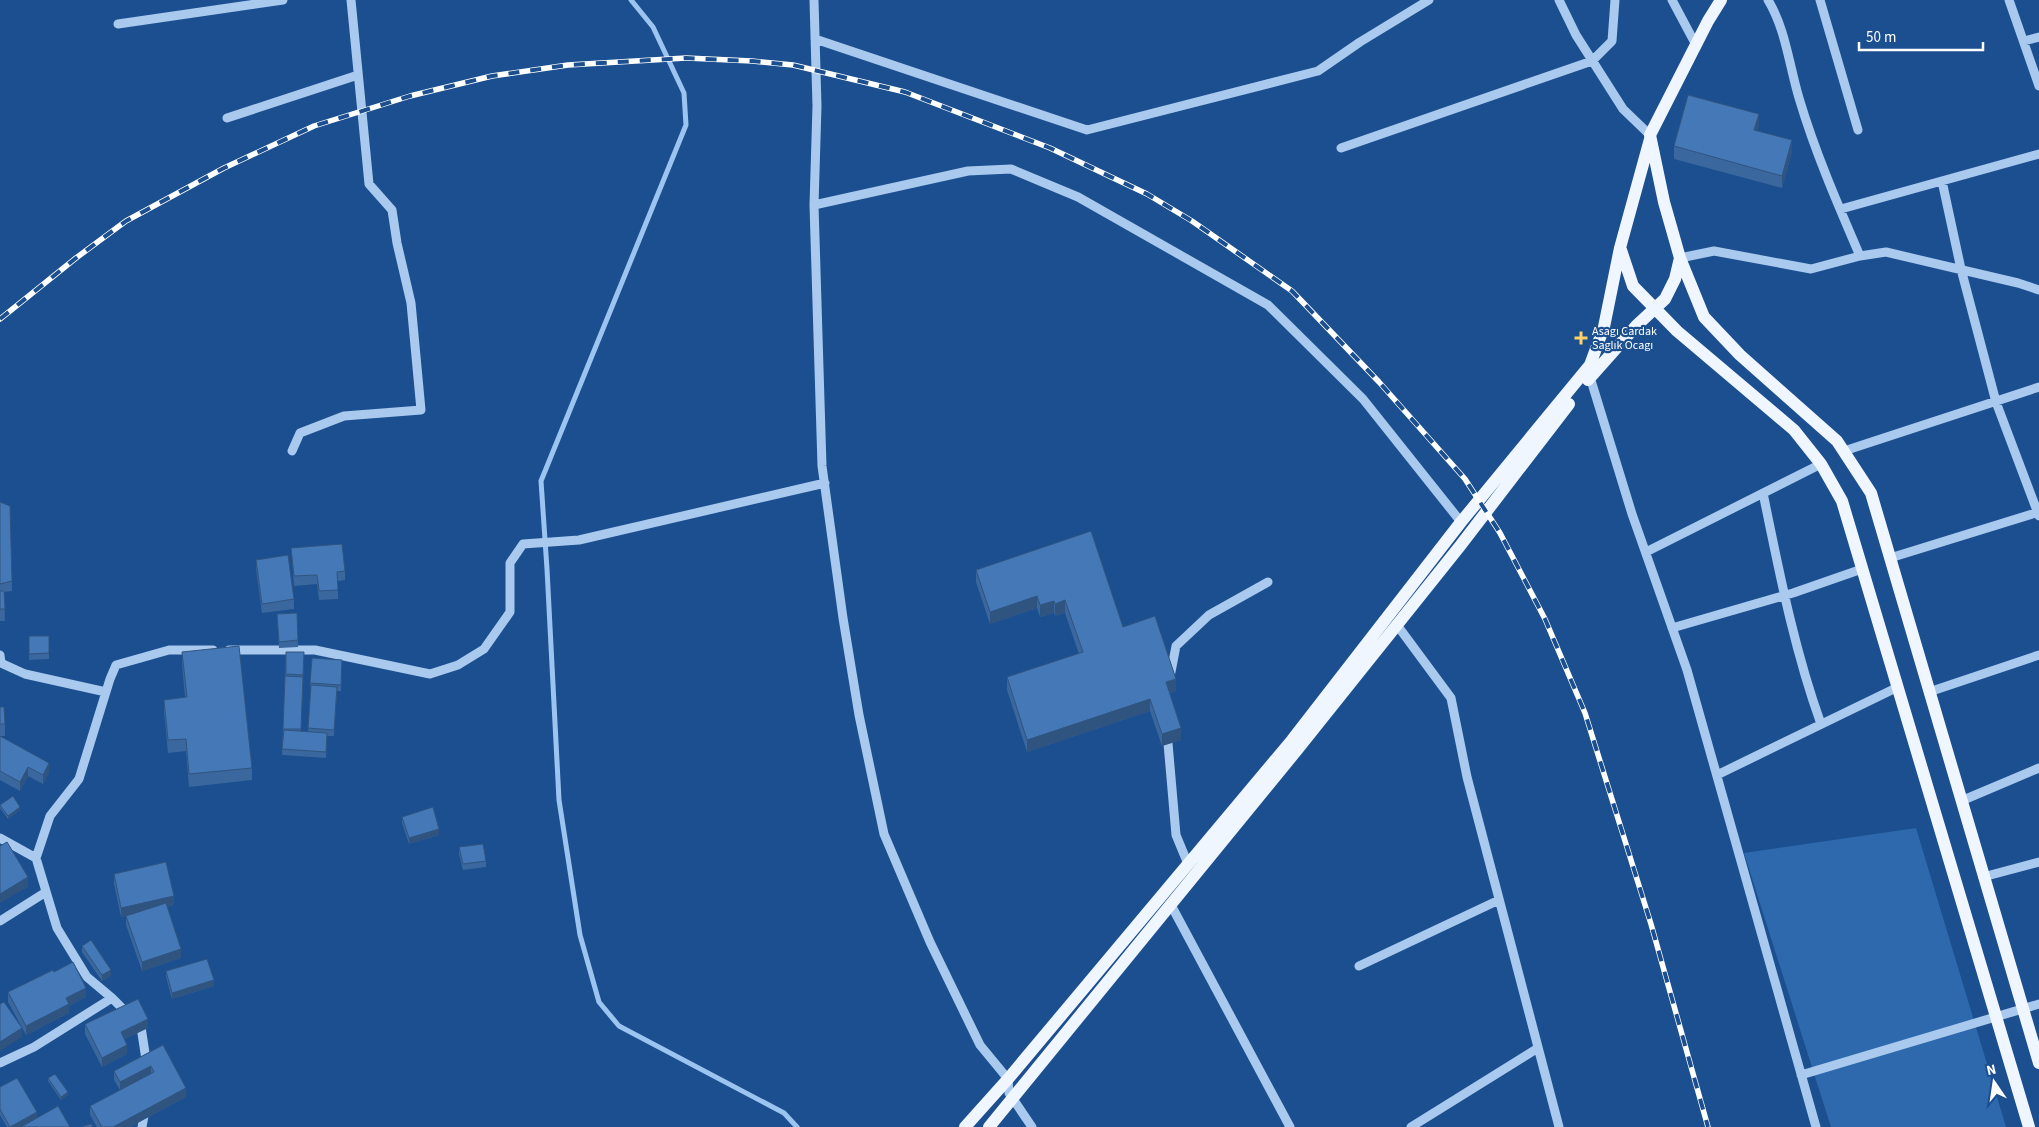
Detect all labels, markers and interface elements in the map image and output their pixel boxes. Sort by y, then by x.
scale bar [1859,20,1983,52]
text: 50 m [1866,27,1896,48]
place label: Asagı Cardak Saglık Ocagı [1592,323,1657,354]
marker: Asagı Cardak Saglık Ocagı [1574,331,1588,345]
north arrow [1969,1057,2019,1107]
text: N [1985,1060,1998,1081]

